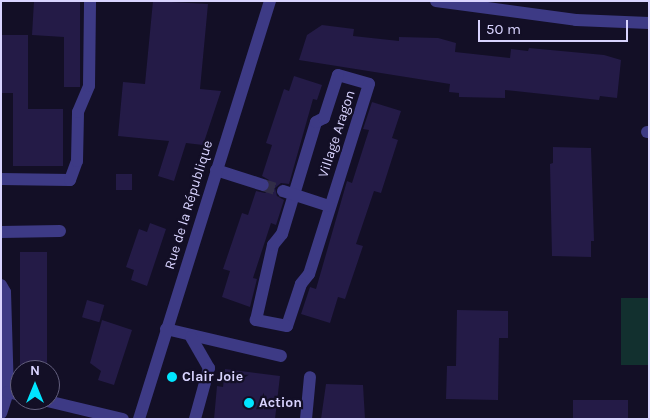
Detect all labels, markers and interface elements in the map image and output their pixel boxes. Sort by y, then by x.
scale bar [480,10,630,42]
text: 50 m [486,20,521,38]
street label: Village Aragon [315,88,359,180]
street label: Rue de la République [161,138,217,272]
north arrow [10,360,60,410]
text: N [30,362,40,379]
place label: Clair Joie [182,369,243,385]
marker: Clair Joie [166,371,178,383]
place label: Action [259,395,302,411]
marker: Action [243,397,255,409]

